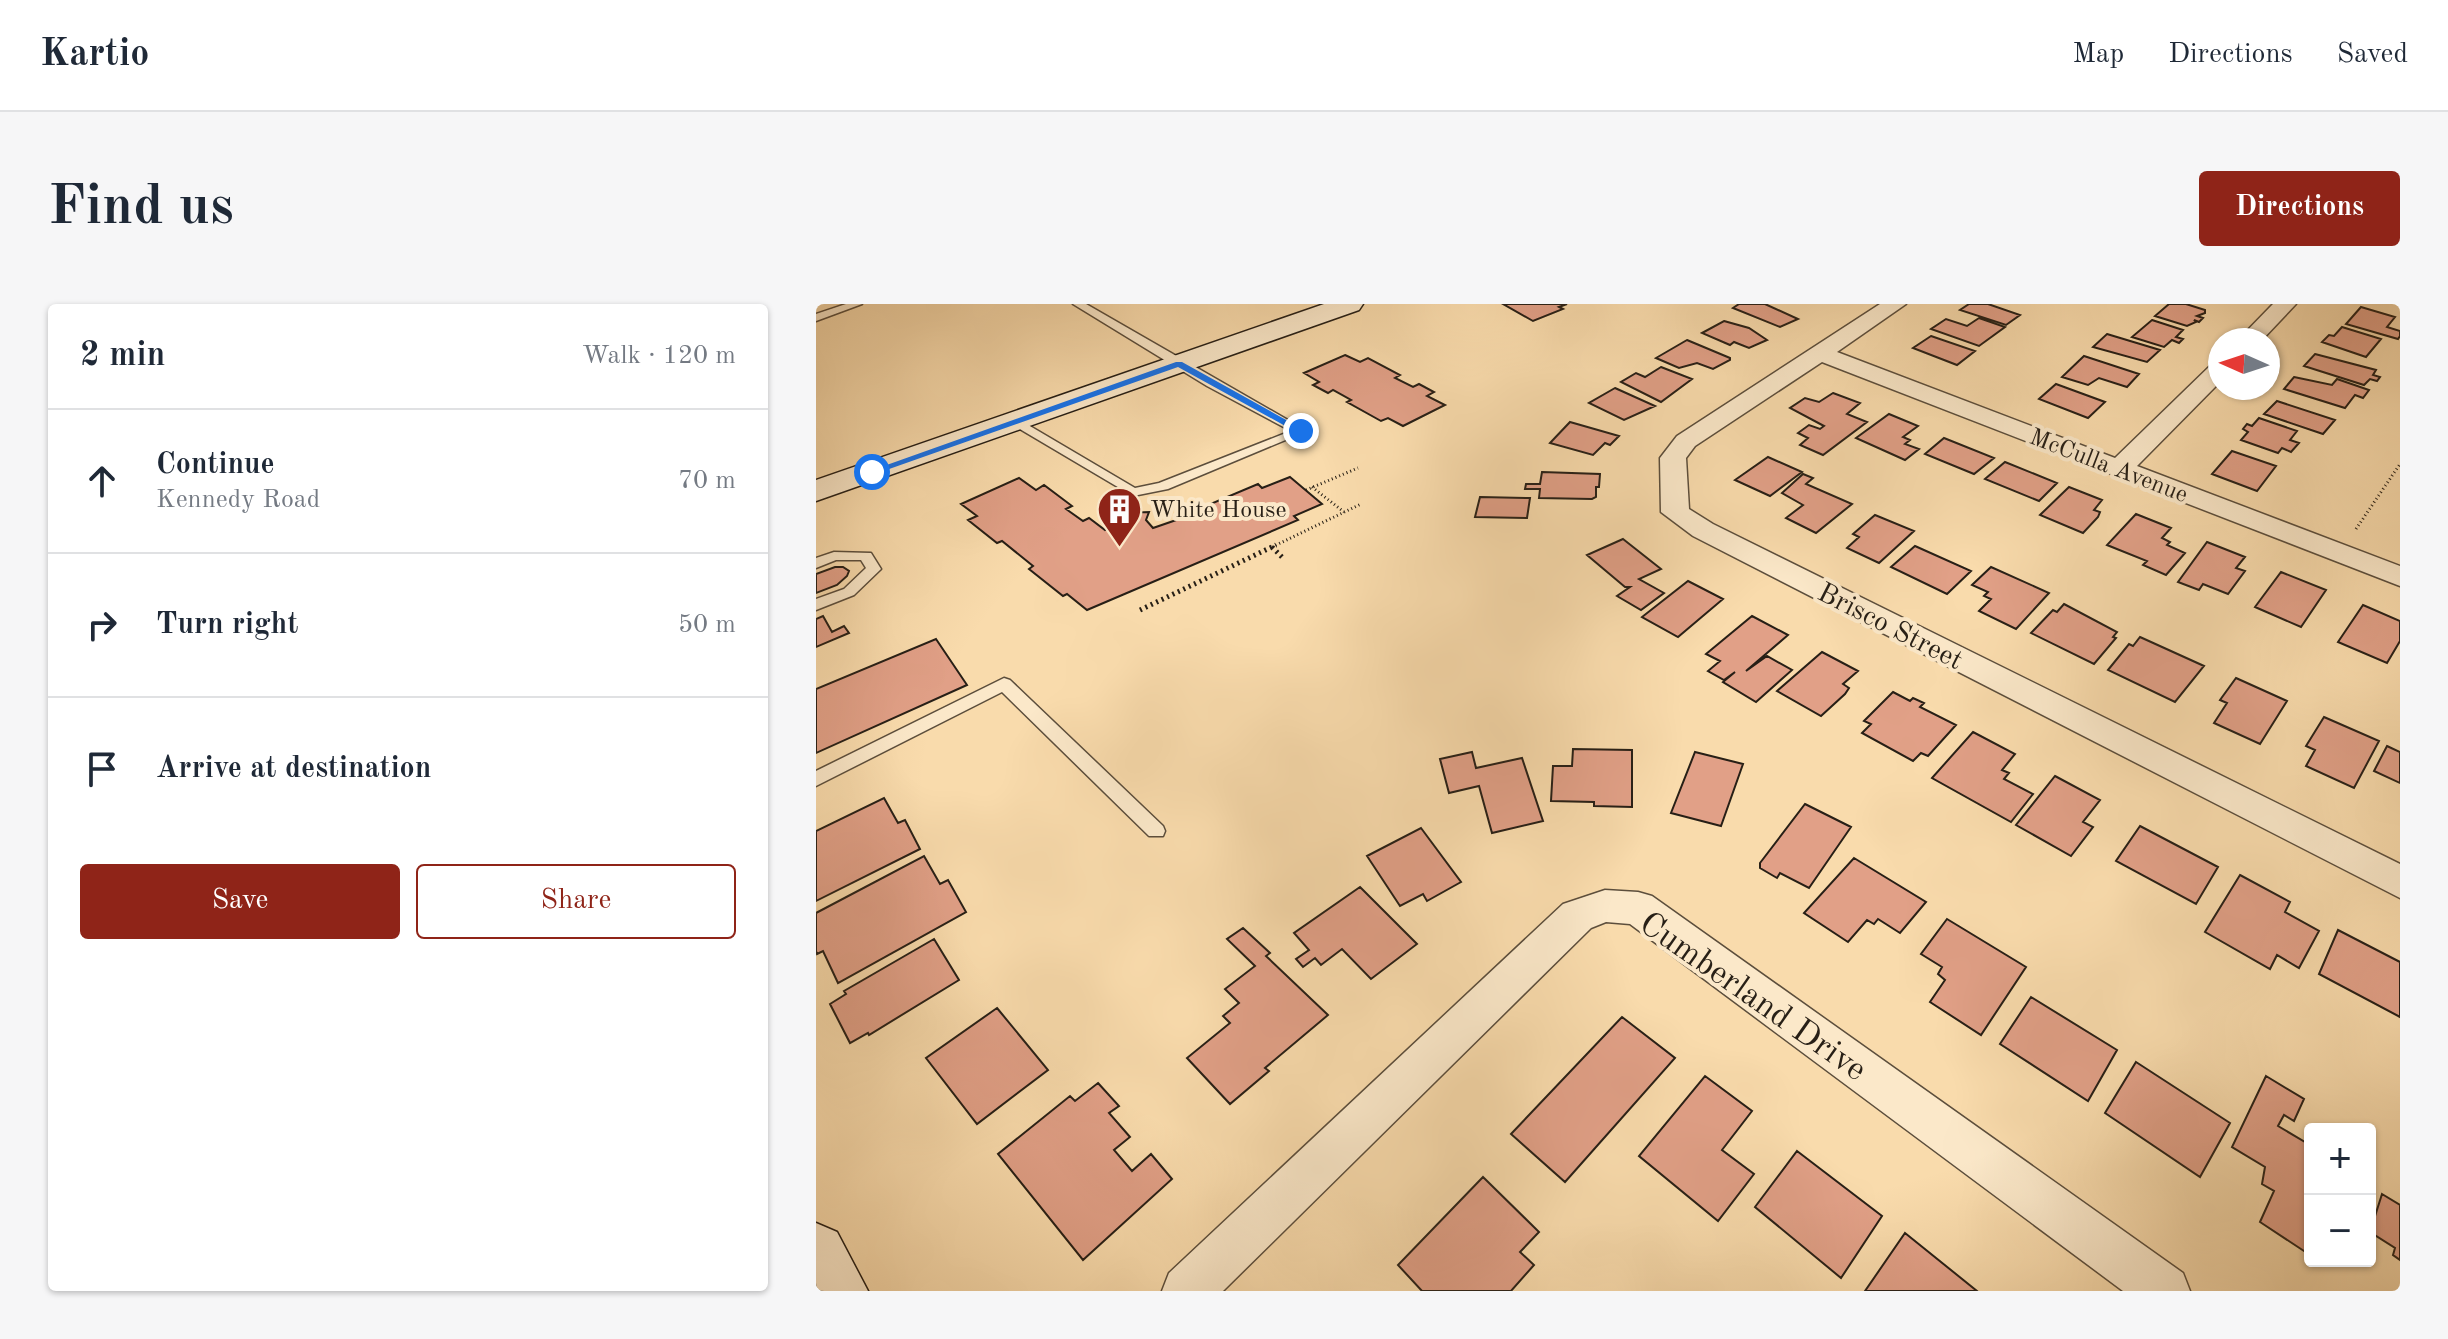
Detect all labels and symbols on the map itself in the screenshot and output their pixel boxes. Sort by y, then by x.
north arrow [2208,328,2280,400]
route end [1283,413,1319,449]
street label: McCulla Avenue [2026,426,2191,508]
route start [854,454,890,490]
building icon: White House [1095,485,1143,548]
place label: White House [1150,499,1286,523]
street label: Brisco Street [1813,579,1967,676]
street label: Cumberland Drive [1633,907,1872,1088]

